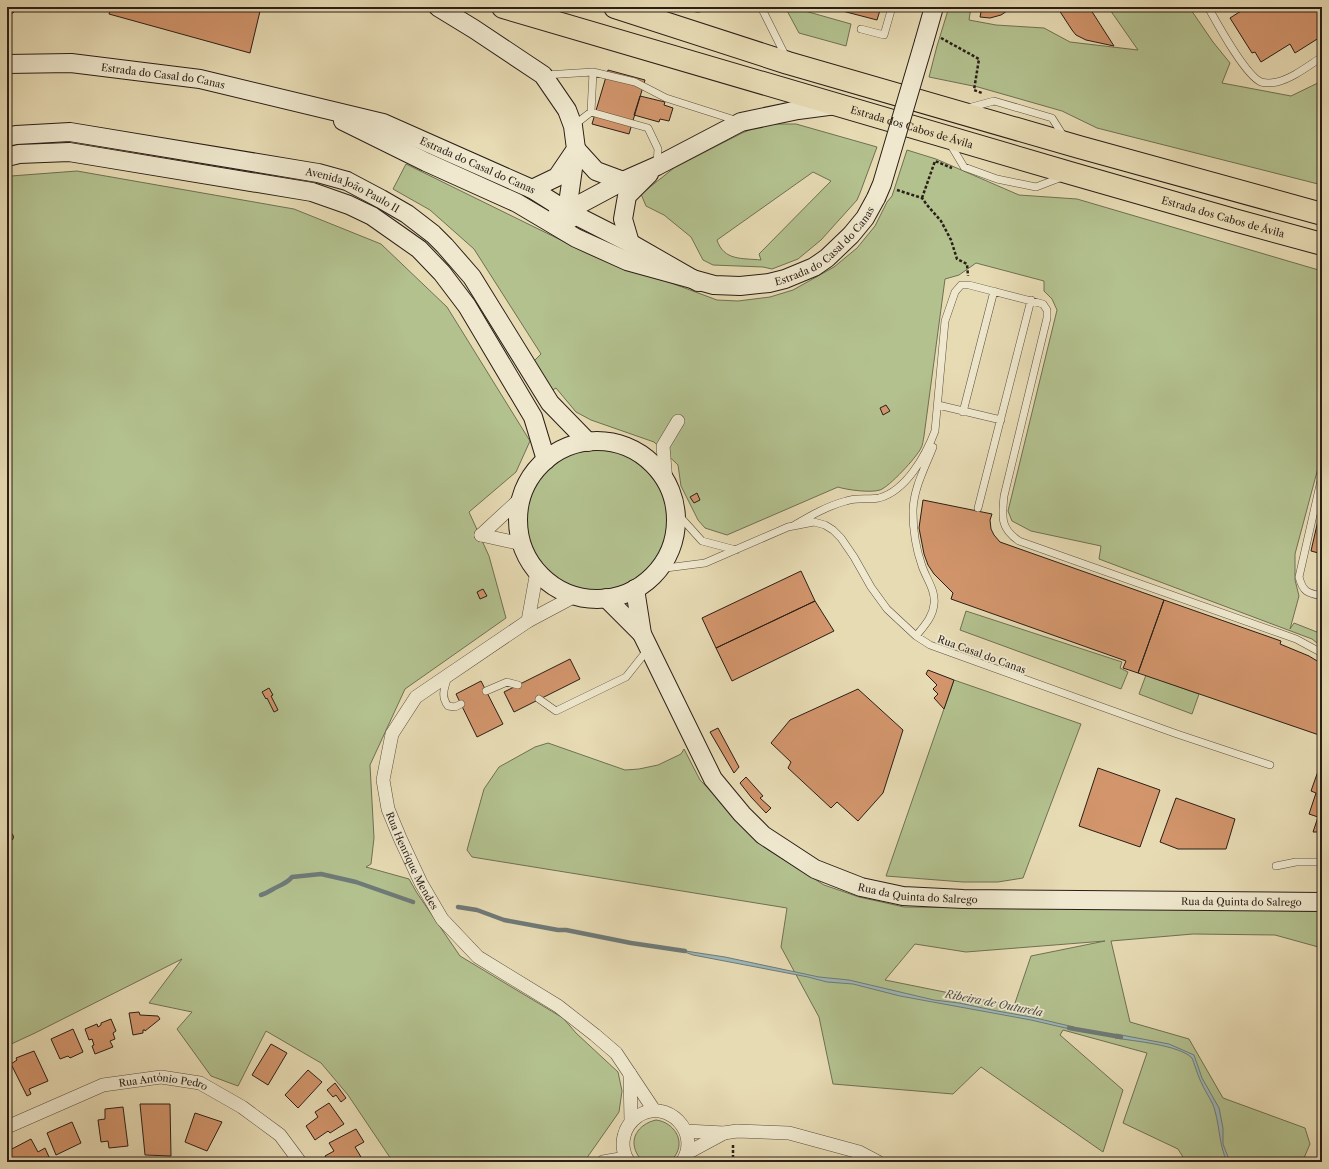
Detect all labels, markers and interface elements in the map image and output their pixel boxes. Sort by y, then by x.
street label: Estrada do Casal do Canas [100,61,226,92]
street label: Estrada dos Cabos de Ávila [849,103,975,151]
street label: Estrada do Casal do Canas [418,134,538,197]
street label: Avenida João Paulo II [304,165,402,215]
street label: Estrada dos Cabos de Ávila [1160,194,1287,241]
street label: Estrada do Casal do Canas [773,204,877,288]
street label: Rua Casal do Canas [936,632,1028,677]
street label: Rua Henrique Mendes [383,810,441,912]
street label: Rua da Quinta do Salrego [857,881,978,906]
street label: Rua da Quinta do Salrego [1181,895,1302,909]
water label: Ribeira de Outurela [943,986,1045,1019]
street label: Rua António Pedro [118,1071,210,1093]

